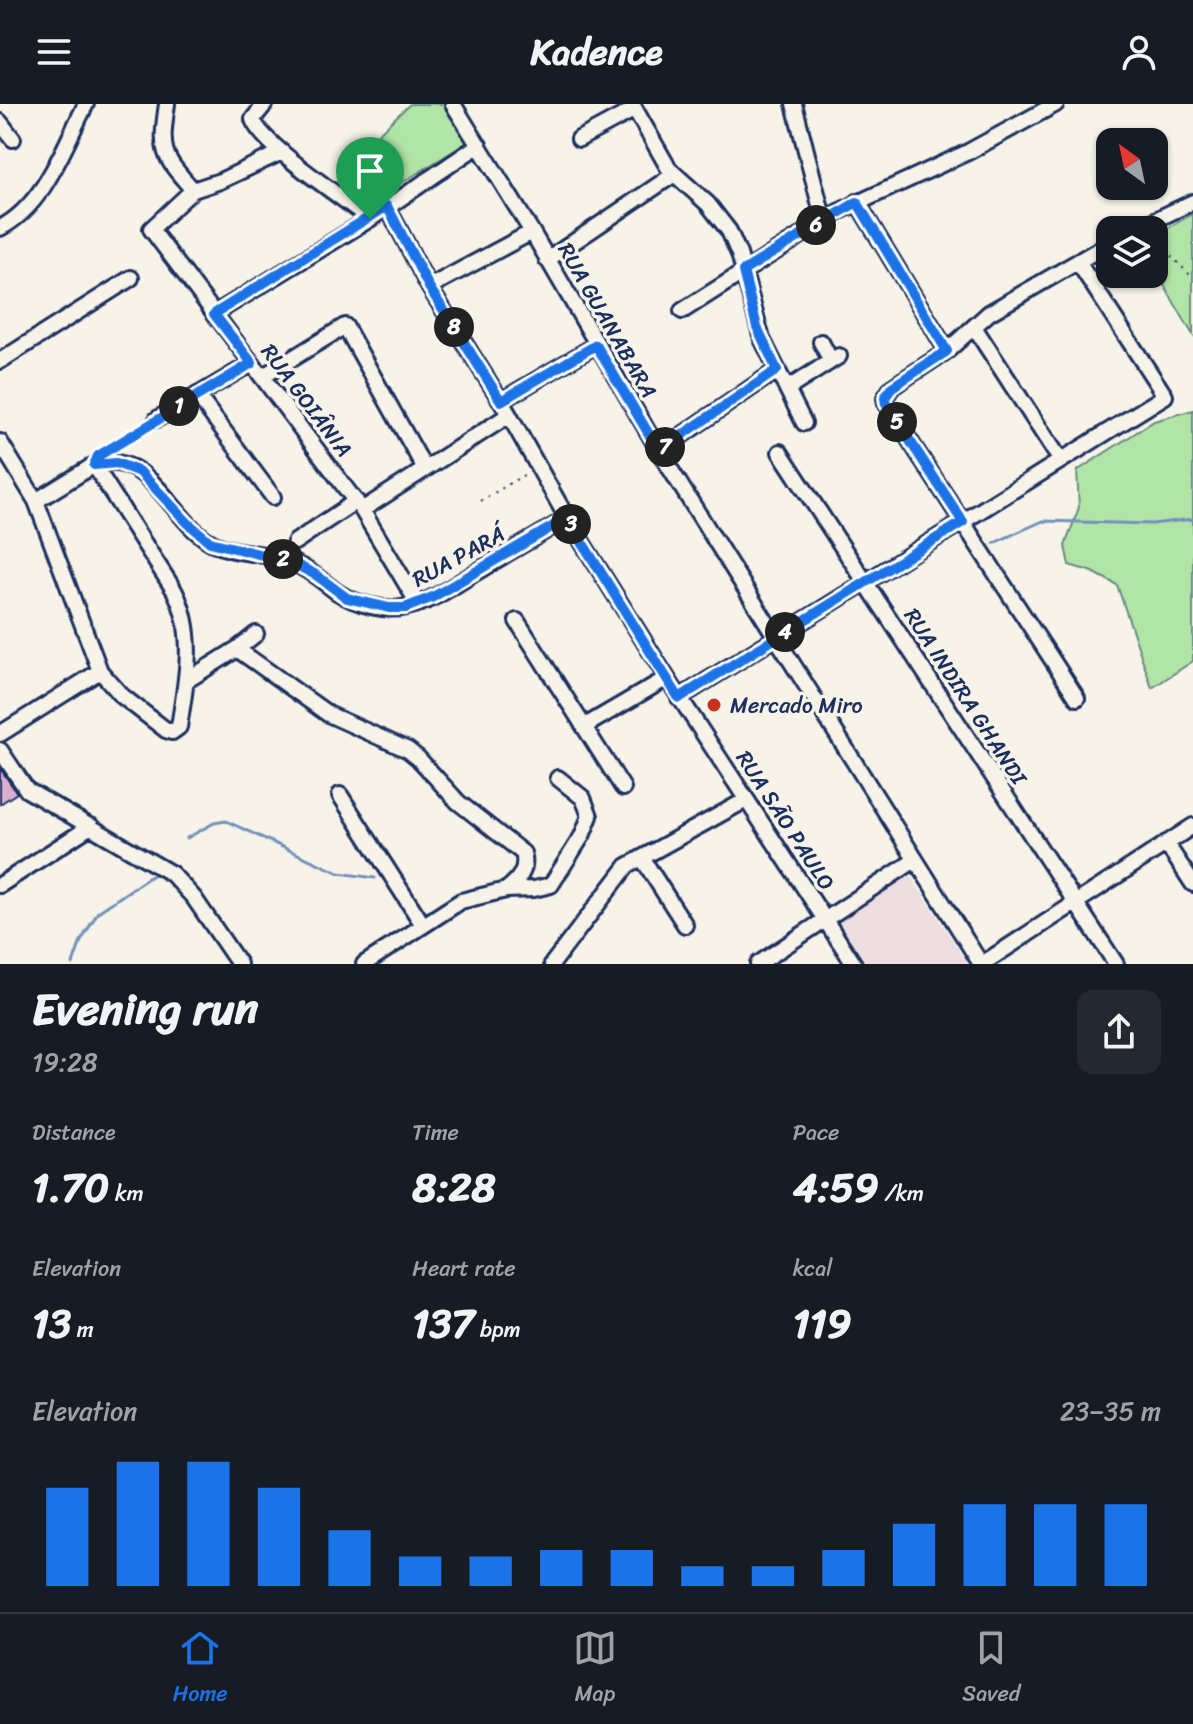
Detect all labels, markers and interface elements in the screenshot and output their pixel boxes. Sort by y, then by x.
text: Kadence [530,20,663,84]
icon: menu [32,30,76,74]
icon: person [1117,30,1161,74]
north arrow [1096,128,1168,200]
map controls [1096,128,1168,288]
pin [336,137,404,219]
icon: arrive [348,149,392,193]
pin: 6 [796,205,836,245]
text: 6 [810,205,822,244]
button: layers [1096,216,1168,288]
street label: RUA GUANABARA [547,235,668,406]
pin: 8 [434,307,474,347]
text: 8 [447,307,461,346]
street label: RUA GOIÂNIA [251,335,363,466]
pin: 1 [159,386,199,426]
text: 1 [174,386,184,425]
pin: 5 [877,402,917,442]
text: 5 [890,402,904,441]
pin: 7 [645,427,685,467]
text: 7 [659,427,671,466]
pin: 3 [551,504,591,544]
text: 3 [565,504,577,543]
street label: RUA PARÁ [404,514,514,598]
pin: 2 [263,539,303,579]
text: 2 [277,539,289,578]
street label: RUA INDIRA GHANDI [893,600,1038,794]
pin: 4 [765,612,805,652]
text: 4 [778,612,792,651]
place label: Mercado Miro [730,686,863,725]
marker: Mercado Miro [705,696,723,714]
street label: RUA SÃO PAULO [725,742,846,898]
text: Evening run [32,970,258,1048]
button: share [1077,990,1161,1074]
text: 19:28 [32,1039,98,1085]
text: Distance [32,1113,116,1152]
text: Time [412,1113,459,1152]
text: Pace [793,1113,839,1152]
text: 1.70 [32,1152,109,1223]
text: 8:28 [412,1152,496,1223]
text: 4:59 [793,1152,879,1223]
text: km [109,1174,144,1213]
text: /km [879,1174,924,1213]
text: Elevation [32,1249,121,1288]
text: Heart rate [412,1249,516,1288]
text: kcal [793,1249,833,1288]
text: 13 [32,1288,71,1359]
text: 137 [412,1288,474,1359]
text: 119 [793,1288,852,1359]
text: m [71,1310,94,1349]
text: bpm [474,1310,521,1349]
text: Elevation [32,1388,137,1434]
text: 23–35 m [1060,1388,1161,1434]
tab: Home [173,1626,228,1713]
tab: Map [573,1626,617,1713]
tab: Saved [962,1626,1020,1713]

